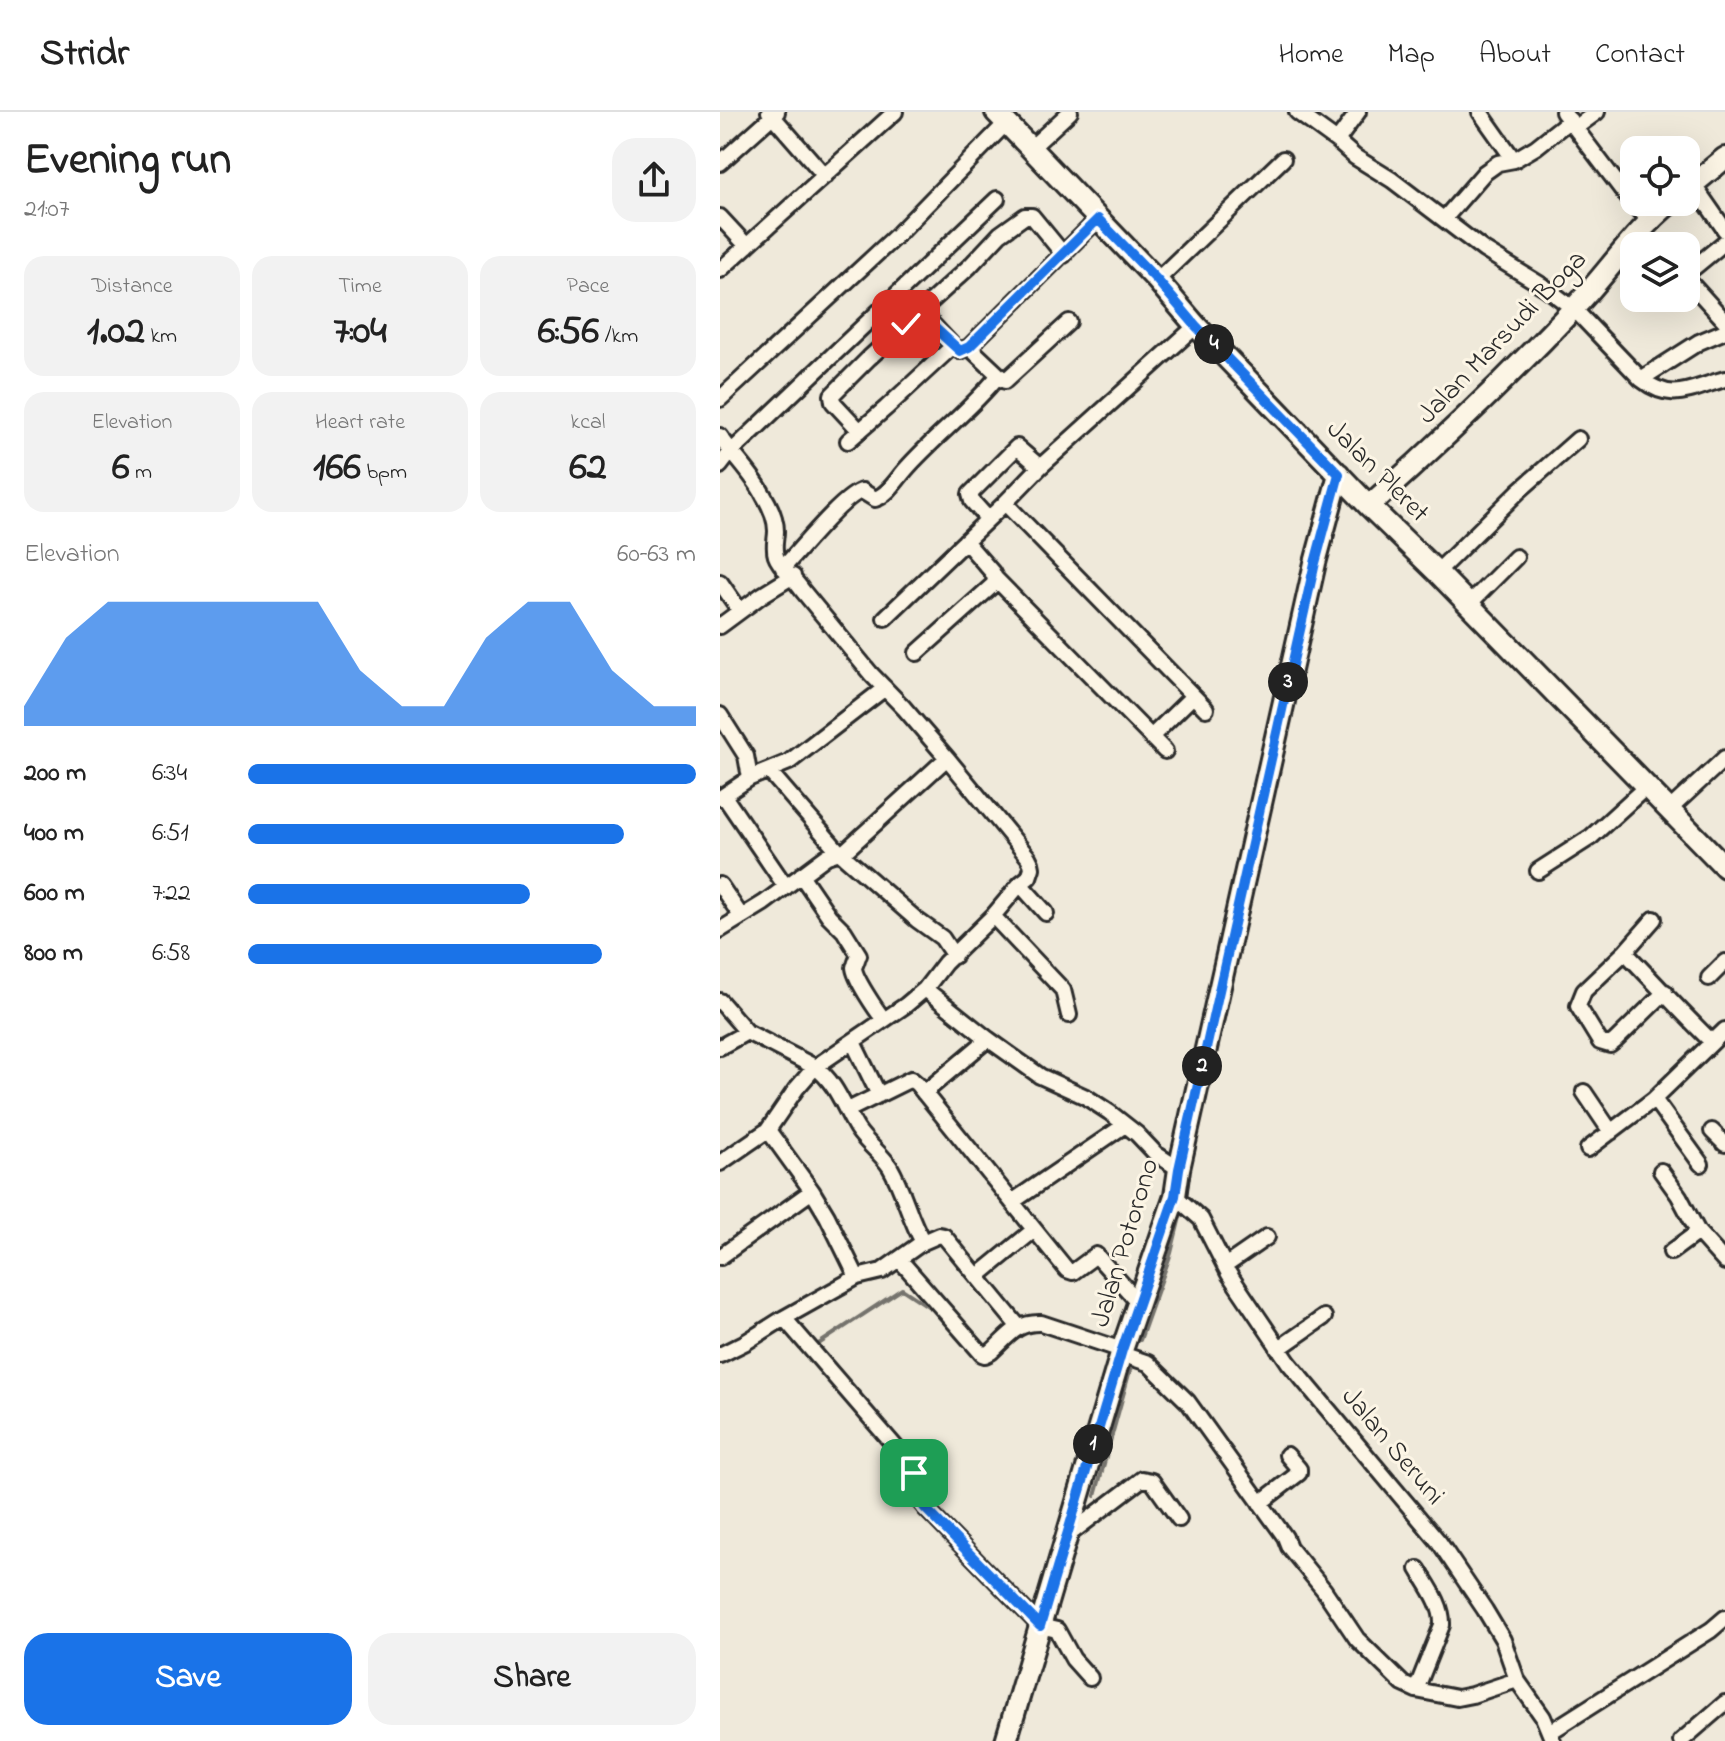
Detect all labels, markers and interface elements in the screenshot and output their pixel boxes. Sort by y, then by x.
text: Stridr [40,27,129,83]
text: Home [1278,35,1344,76]
text: Map [1388,35,1435,76]
text: About [1479,35,1551,76]
text: Contact [1595,35,1685,76]
text: Evening run [24,129,231,193]
map controls [1620,136,1700,312]
button: locate [1620,136,1700,216]
button: share [612,138,696,222]
text: 21:07 [24,191,69,229]
button: layers [1620,232,1700,312]
street label: Jalan Marsudi Boga [1409,241,1597,435]
text: Distance [91,271,173,303]
text: Time [338,271,382,303]
text: Pace [567,271,609,303]
pin [872,290,940,358]
icon: check [884,302,928,346]
text: 1.02 [87,303,145,362]
text: 7:04 [333,303,387,362]
text: 6:56 [538,303,599,362]
text: km [145,321,177,353]
text: /km [599,321,638,353]
pin: 4 [1194,324,1234,364]
text: 4 [1209,328,1219,360]
text: Elevation [92,407,172,439]
text: Heart rate [315,407,405,439]
text: kcal [571,407,605,439]
street label: Jalan Pleret [1316,411,1438,533]
text: 6 [112,439,130,498]
text: 166 [313,439,361,498]
text: 62 [569,439,607,498]
text: m [130,457,152,489]
text: bpm [361,457,407,489]
text: Elevation [24,536,120,574]
text: 60–63 m [617,536,696,574]
pin: 3 [1268,662,1308,702]
text: 3 [1283,666,1293,698]
text: 200 m [24,755,86,793]
text: 6:34 [152,755,187,793]
text: 400 m [24,815,84,853]
text: 6:51 [152,815,189,853]
text: 600 m [24,875,85,913]
text: 7:22 [152,875,191,913]
text: 800 m [24,935,83,973]
text: 6:58 [152,935,190,973]
pin: 2 [1182,1046,1222,1086]
text: 2 [1197,1050,1207,1082]
street label: Jalan Potorono [1081,1154,1171,1332]
street label: Jalan Seruni [1330,1379,1454,1515]
pin: 1 [1073,1424,1113,1464]
text: 1 [1090,1428,1097,1460]
pin [880,1439,948,1507]
icon: arrive [892,1451,936,1495]
button: Save [24,1633,352,1725]
button: Share [368,1633,696,1725]

